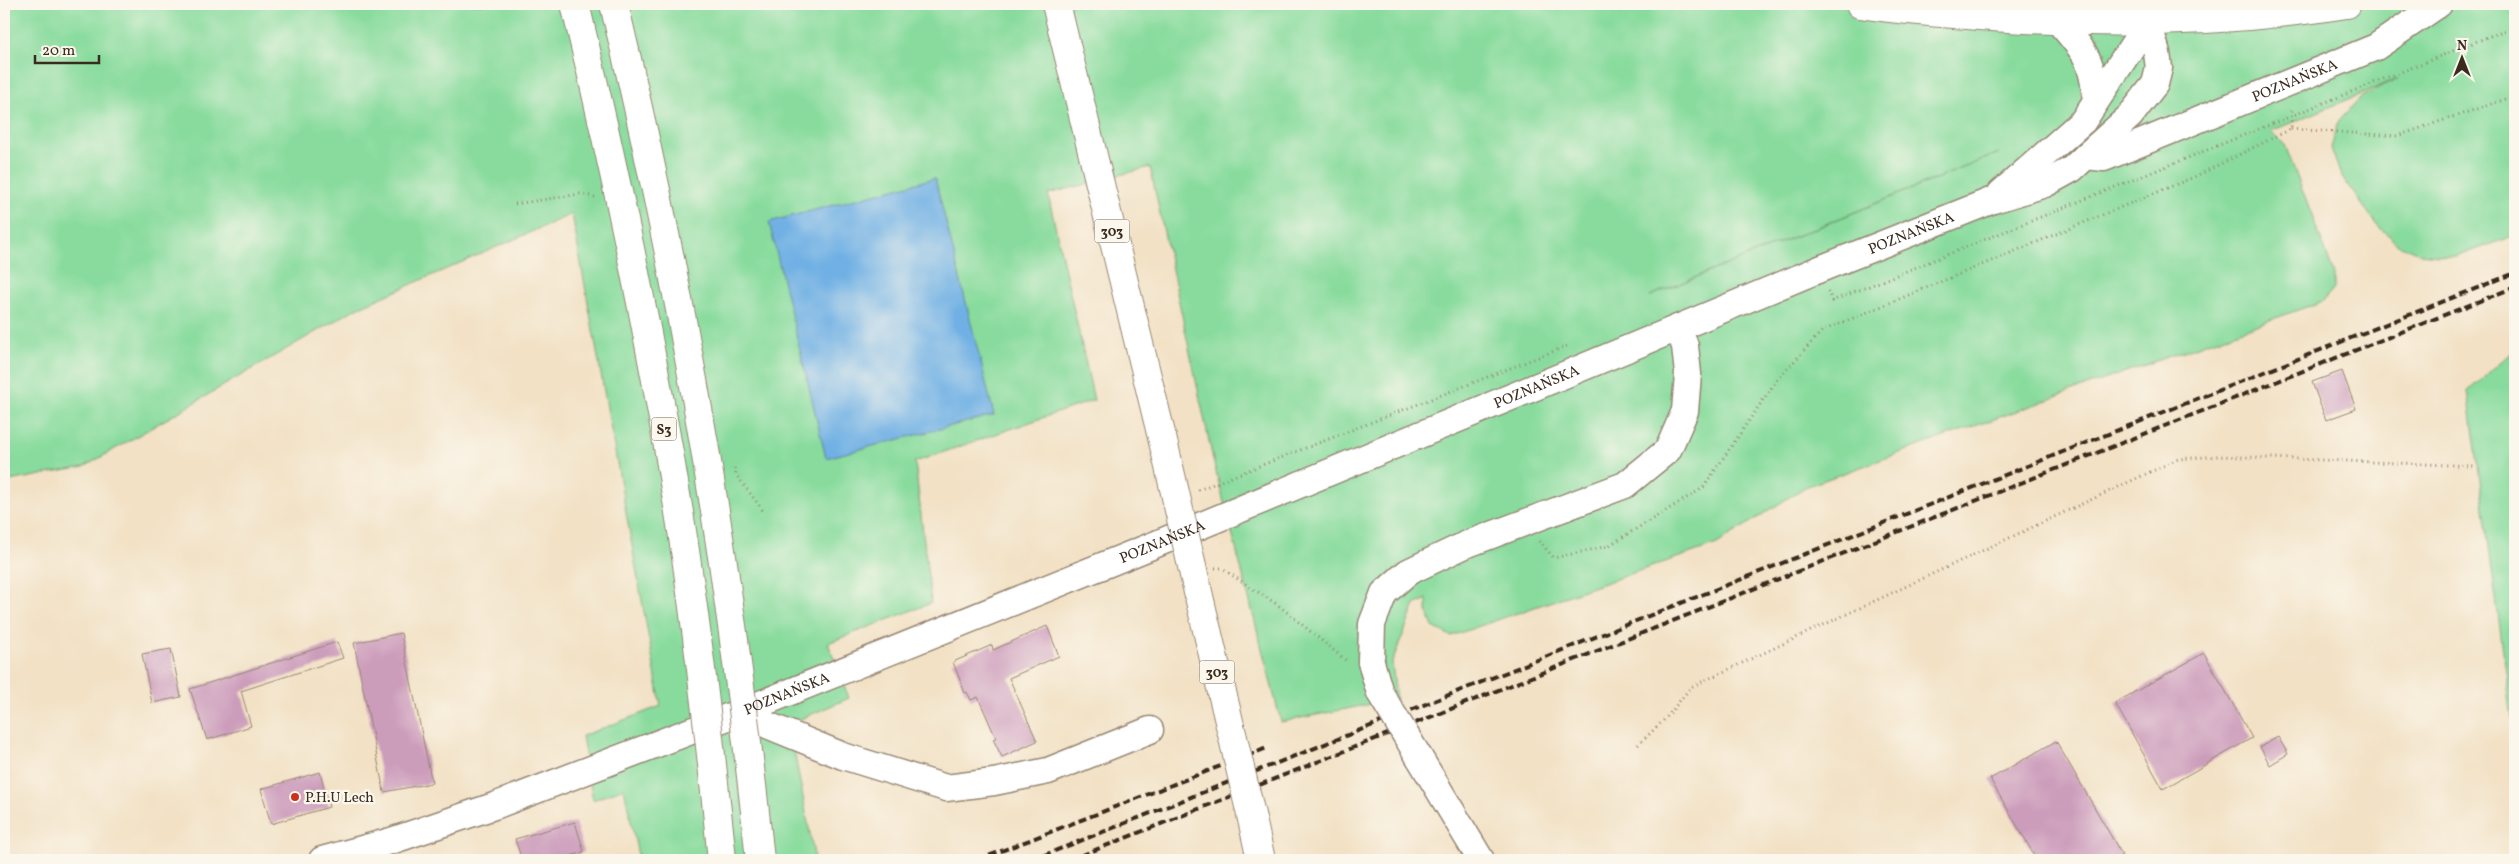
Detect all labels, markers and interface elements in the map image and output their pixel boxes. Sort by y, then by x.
scale bar [35,32,99,64]
north arrow [2436,32,2486,82]
text: N [2457,37,2467,56]
text: 20 m [42,41,75,62]
street label: POZNAŃSKA [2249,55,2342,108]
street label: POZNAŃSKA [1866,207,1958,261]
road number: 303 [1094,220,1130,242]
street label: POZNAŃSKA [1491,361,1583,415]
road number: S3 [652,418,676,440]
street label: POZNAŃSKA [1117,516,1209,570]
road number: 303 [1200,660,1234,684]
street label: POZNAŃSKA [741,668,834,721]
place label: P.H.U Lech [305,788,374,809]
marker: P.H.U Lech [289,791,301,803]

